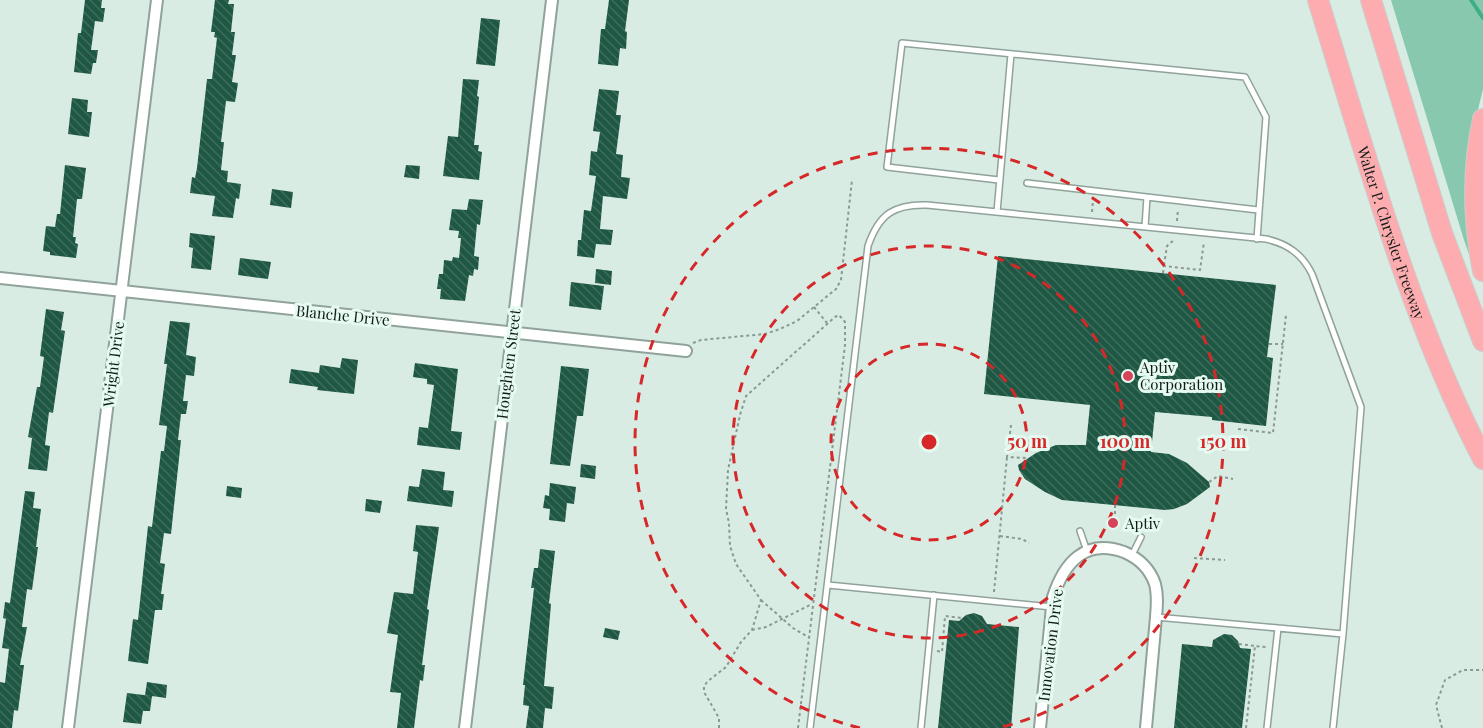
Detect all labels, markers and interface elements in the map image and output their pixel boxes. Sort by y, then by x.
street label: Walter P. Chrysler Freeway [1353,143,1430,322]
street label: Blanche Drive [295,300,391,330]
street label: Houghten Street [491,307,525,420]
street label: Wright Drive [98,320,128,409]
place label: Aptiv Corporation [1139,357,1223,394]
marker: Aptiv Corporation [1121,369,1135,383]
text: 50 m [1007,429,1048,453]
text: 100 m [1100,429,1151,453]
text: 150 m [1199,429,1247,453]
centre of rings [919,432,939,452]
place label: Aptiv [1124,513,1161,533]
marker: Aptiv [1106,516,1120,530]
street label: Innovation Drive [1033,588,1067,702]

